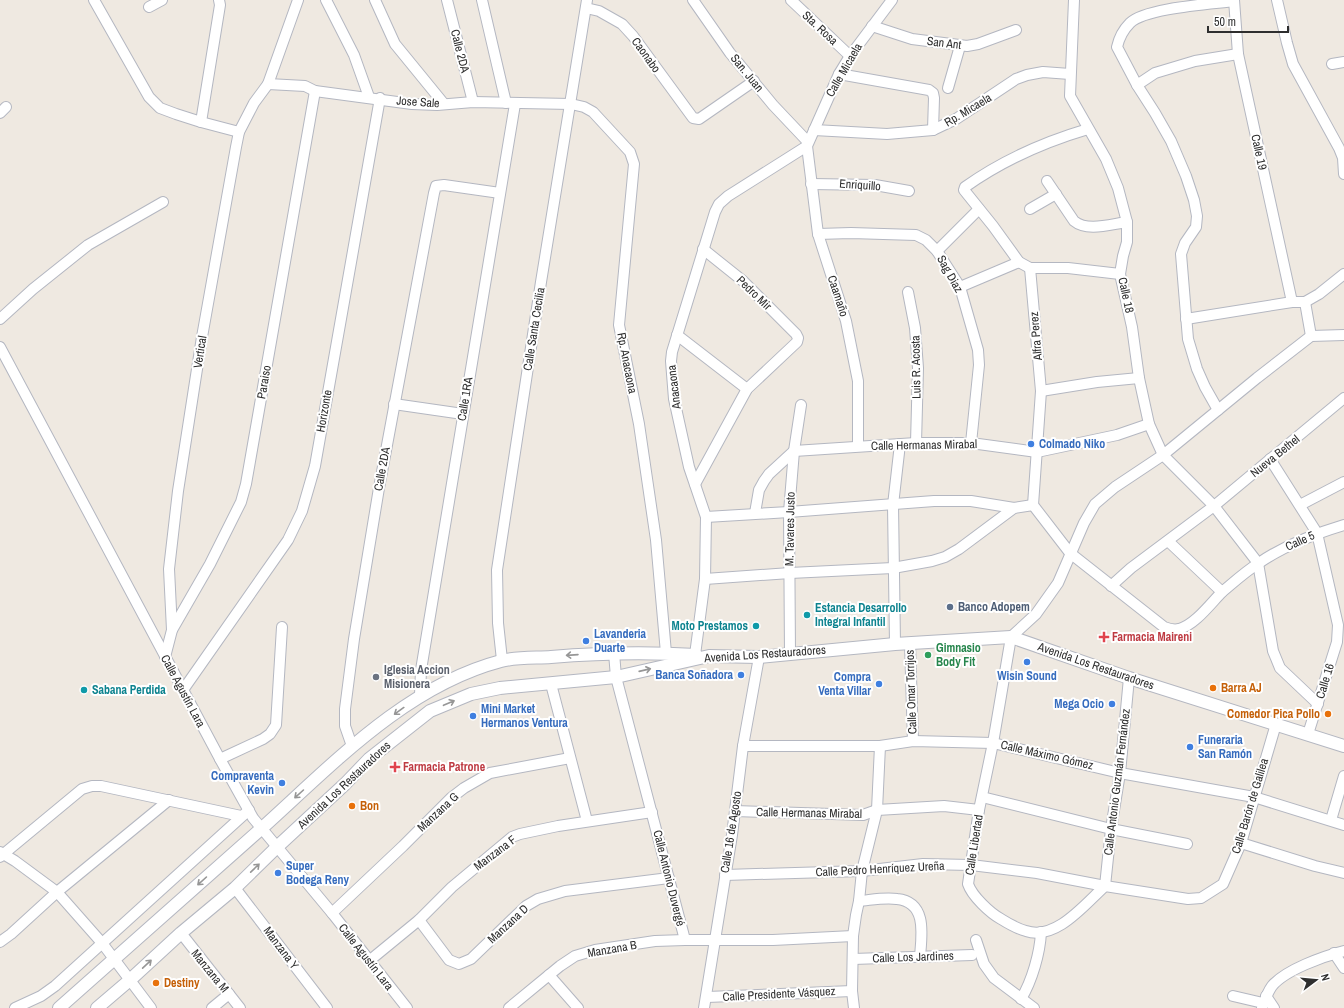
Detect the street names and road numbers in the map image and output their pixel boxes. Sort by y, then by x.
street label: Sta. Rosa [799,7,842,49]
street label: Calle 2DA [447,28,473,75]
street label: San Ant [926,33,962,53]
street label: Caonabo [628,34,664,76]
street label: Calle Micaela [822,40,866,100]
street label: San. Juan [727,51,767,95]
street label: Rp. Micaela [941,89,995,130]
street label: Jose Sale [396,93,440,111]
street label: Calle 19 [1247,133,1271,171]
street label: Enriquillo [839,176,881,194]
street label: Sag Diaz [933,252,967,296]
street label: Pedro Mir [733,272,776,314]
street label: Caamaño [824,273,852,319]
street label: Calle 18 [1114,276,1138,314]
street label: Calle Santa Cecilia [520,286,549,372]
street label: Alfra Perez [1026,311,1046,362]
street label: Rp. Anacaona [613,331,641,395]
street label: Vertical [190,335,210,369]
street label: Luis R. Acosta [907,335,925,399]
street label: Paraiso [253,364,275,400]
street label: Anacaona [663,364,685,411]
street label: Calle 1RA [454,375,476,422]
street label: Horizonte [312,389,336,433]
street label: Nueva Bethel [1247,431,1303,481]
street label: Calle Hermanas Mirabal [871,436,977,454]
street label: Calle 2DA [370,445,394,492]
street label: M. Tavares Justo [781,492,799,566]
street label: Calle 5 [1283,527,1318,555]
street label: Avenida Los Restauradores [1035,638,1156,693]
street label: Avenida Los Restauradores [703,642,826,666]
street label: Calle Omar Torrijos [902,649,920,735]
street label: Calle Agustín Lara [157,652,209,731]
street label: Calle 16 [1312,661,1338,701]
street label: Calle Antonio Guzmán Fernández [1100,708,1134,856]
street label: Calle Máximo Gómez [999,737,1095,773]
street label: Avenida Los Restauradores [293,738,394,833]
street label: Calle Barón de Galilea [1228,756,1272,856]
street label: Manzana G [414,789,462,835]
street label: Calle 16 de Agosto [717,790,745,874]
street label: Calle Hermanas Mirabal [756,804,862,822]
street label: Calle Libertad [961,813,987,877]
street label: Calle Antonio Duvergé [649,828,689,928]
street label: Manzana F [471,832,519,874]
street label: Calle Pedro Henríquez Ureña [815,858,945,880]
street label: Manzana D [484,901,532,947]
street label: Calle Agustín Lara [335,920,397,994]
street label: Manzana Y [260,923,303,973]
street label: Manzana B [586,937,638,961]
street label: Manzana M [188,946,232,996]
street label: Calle Los Jardines [872,948,954,966]
street label: Calle Presidente Vásquez [722,983,836,1005]

